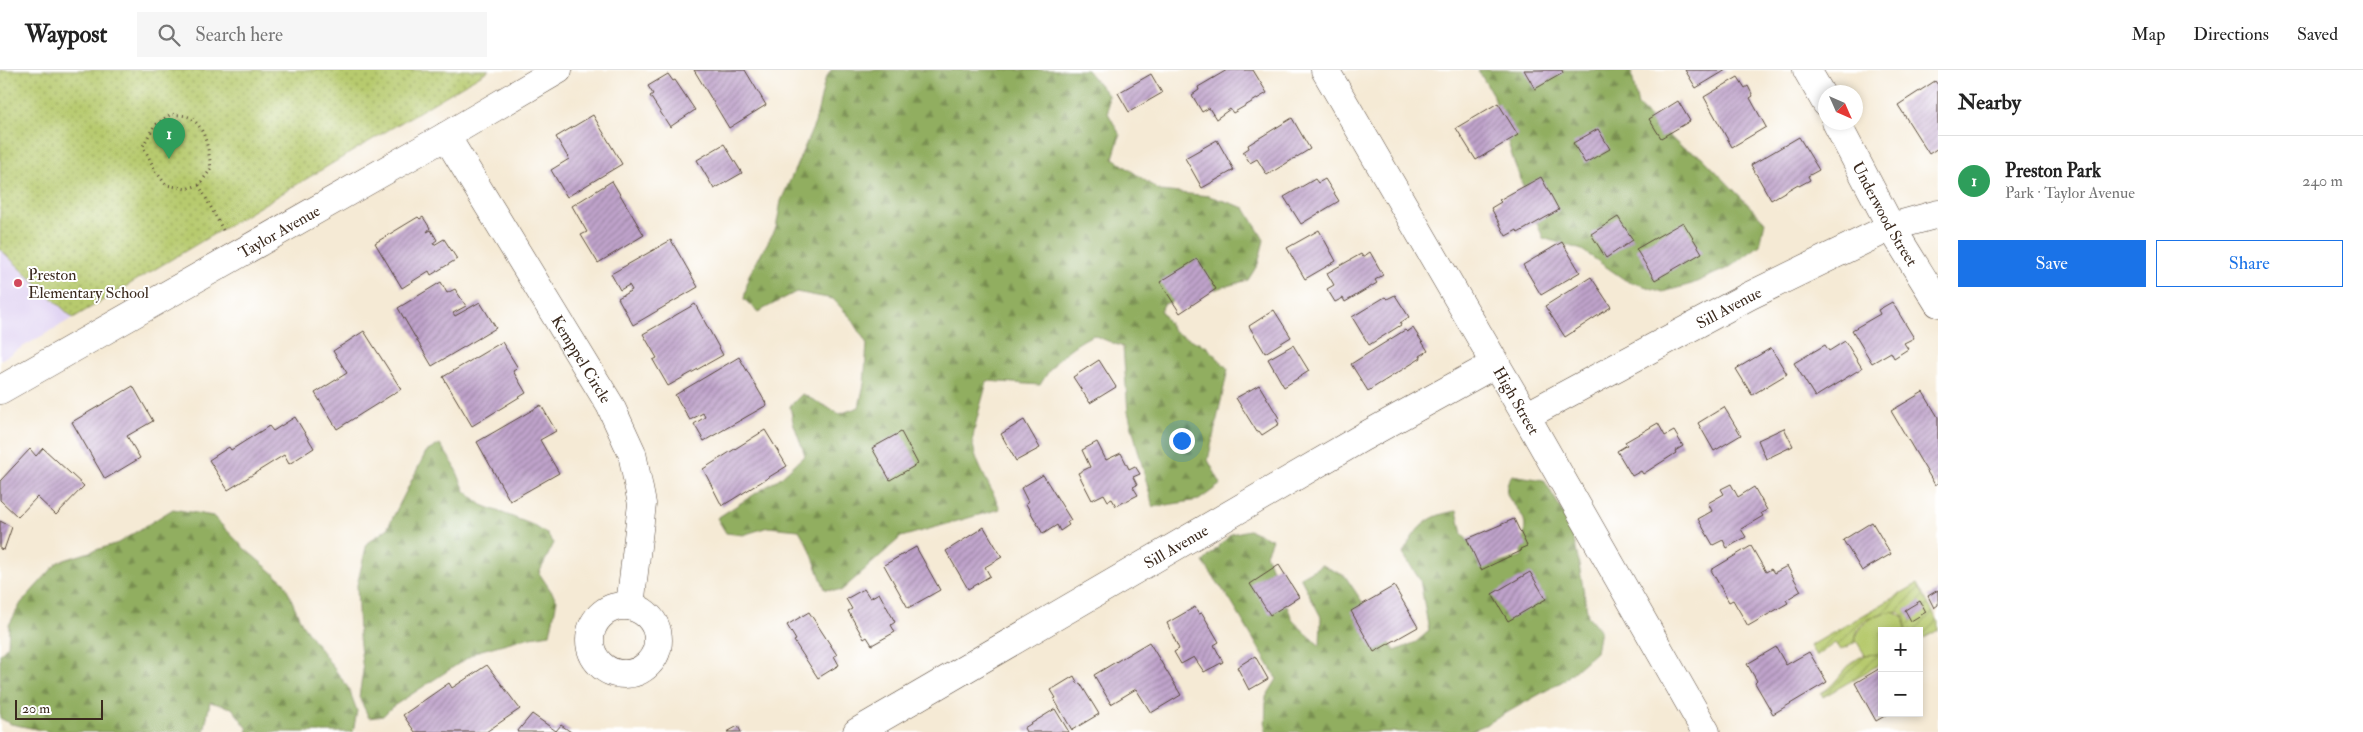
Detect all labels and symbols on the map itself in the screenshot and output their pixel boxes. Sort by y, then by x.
north arrow [1818,85,1863,130]
pin: 1 [153,118,185,159]
street label: Underwood Street [1847,158,1922,270]
street label: Taylor Avenue [235,201,324,263]
place label: Preston Elementary School [28,265,149,303]
marker: Preston Elementary School [12,277,24,289]
street label: Sill Avenue [1693,282,1765,334]
street label: Kemppel Circle [547,312,616,407]
street label: High Street [1488,363,1544,439]
your location [1169,428,1195,454]
street label: Sill Avenue [1141,520,1212,574]
scale bar [15,697,102,720]

